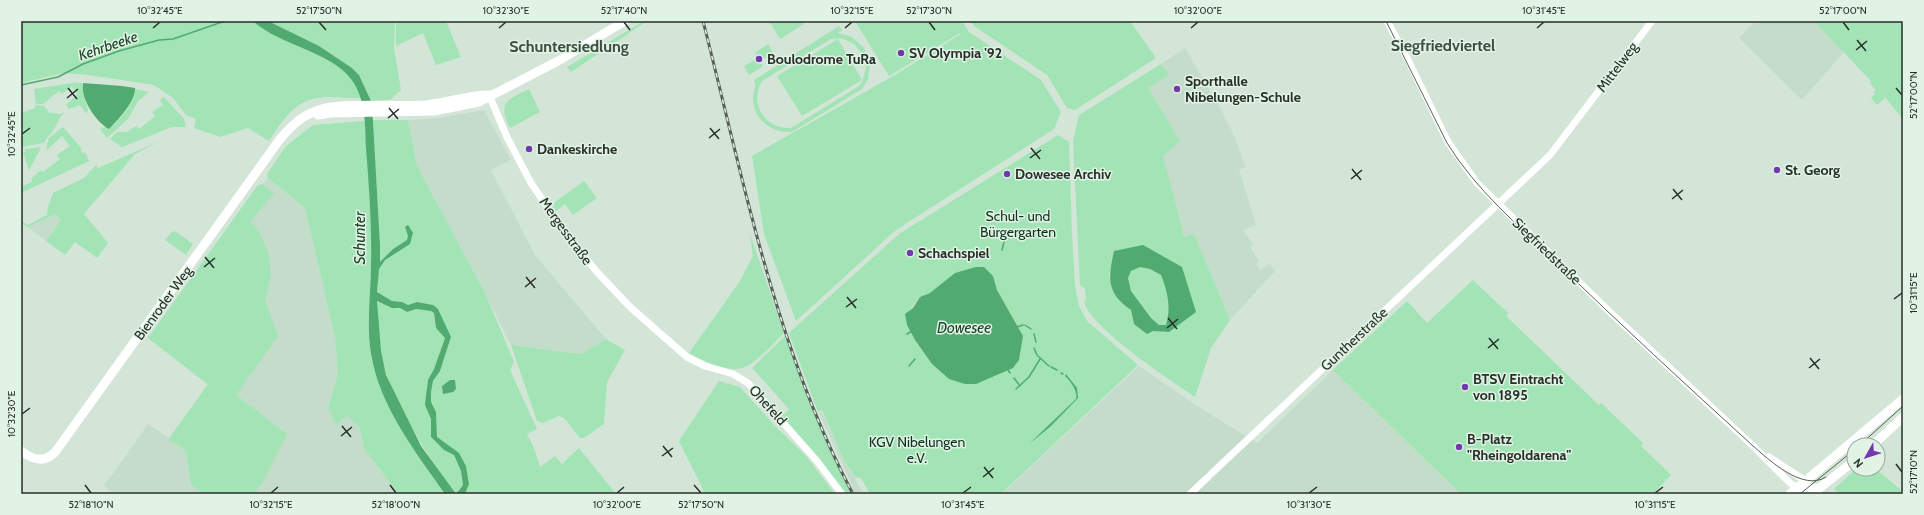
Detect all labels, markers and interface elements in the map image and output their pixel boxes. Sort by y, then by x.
text: 10°32'45"E [137,4,183,17]
text: 52°17'50"N [296,4,342,17]
text: 10°32'30"E [483,4,530,17]
text: 52°17'40"N [601,4,647,17]
text: 10°32'15"E [831,4,874,17]
text: 52°17'30"N [906,4,952,17]
text: 10°32'00"E [1174,4,1223,17]
text: 10°31'45"E [1522,4,1566,17]
text: 52°17'00"N [1819,4,1867,17]
water label: Kehrbeeke [76,27,140,65]
district label: Siegfriedviertel [1391,36,1495,55]
district label: Schuntersiedlung [509,37,629,56]
street label: Mittelweg [1592,38,1642,96]
place label: SV Olympia '92 [909,44,1002,62]
marker: SV Olympia '92 [896,48,906,58]
place label: Boulodrome TuRa [767,50,876,68]
marker: Boulodrome TuRa [754,54,764,64]
text: 52°17'00"N [1907,71,1920,119]
place label: Sporthalle Nibelungen-Schule [1185,72,1301,106]
marker: Sporthalle Nibelungen-Schule [1172,84,1182,94]
text: 10°32'45"E [5,111,18,157]
place label: Dankeskirche [537,140,617,158]
marker: Dankeskirche [524,144,534,154]
place label: St. Georg [1785,161,1840,179]
place label: Dowesee Archiv [1015,165,1111,183]
marker: St. Georg [1772,165,1782,175]
marker: Dowesee Archiv [1002,169,1012,179]
street label: Mergesstraße [535,194,597,268]
park label: Schul- und Bürgergarten [980,207,1056,241]
water label: Schunter [351,210,369,265]
street label: Siegfriedstraße [1509,214,1585,288]
place label: Schachspiel [918,244,990,262]
marker: Schachspiel [905,248,915,258]
street label: Bienroder Weg [130,261,197,344]
text: 10°31'15"E [1907,272,1920,313]
street label: Guntherstraße [1317,303,1391,375]
water label: Dowesee [937,319,991,337]
place label: BTSV Eintracht von 1895 [1473,370,1564,404]
street label: Ohefeld [745,381,791,429]
marker: BTSV Eintracht von 1895 [1460,382,1470,392]
text: 10°32'30"E [5,390,18,437]
place label: B-Platz "Rheingoldarena" [1467,430,1571,464]
park label: KGV Nibelungen e.V. [869,433,966,467]
north arrow [1846,437,1886,477]
marker: B-Platz "Rheingoldarena" [1454,442,1464,452]
text: 52°17'10"N [1907,450,1920,494]
text: N [1850,456,1866,471]
text: 52°18'10"N [68,498,114,511]
text: 10°32'15"E [250,498,293,511]
text: 52°18'00"N [372,498,420,511]
text: 10°32'00"E [593,498,642,511]
text: 52°17'50"N [678,498,724,511]
text: 10°31'45"E [941,498,985,511]
text: 10°31'30"E [1287,498,1332,511]
text: 10°31'15"E [1635,498,1676,511]

